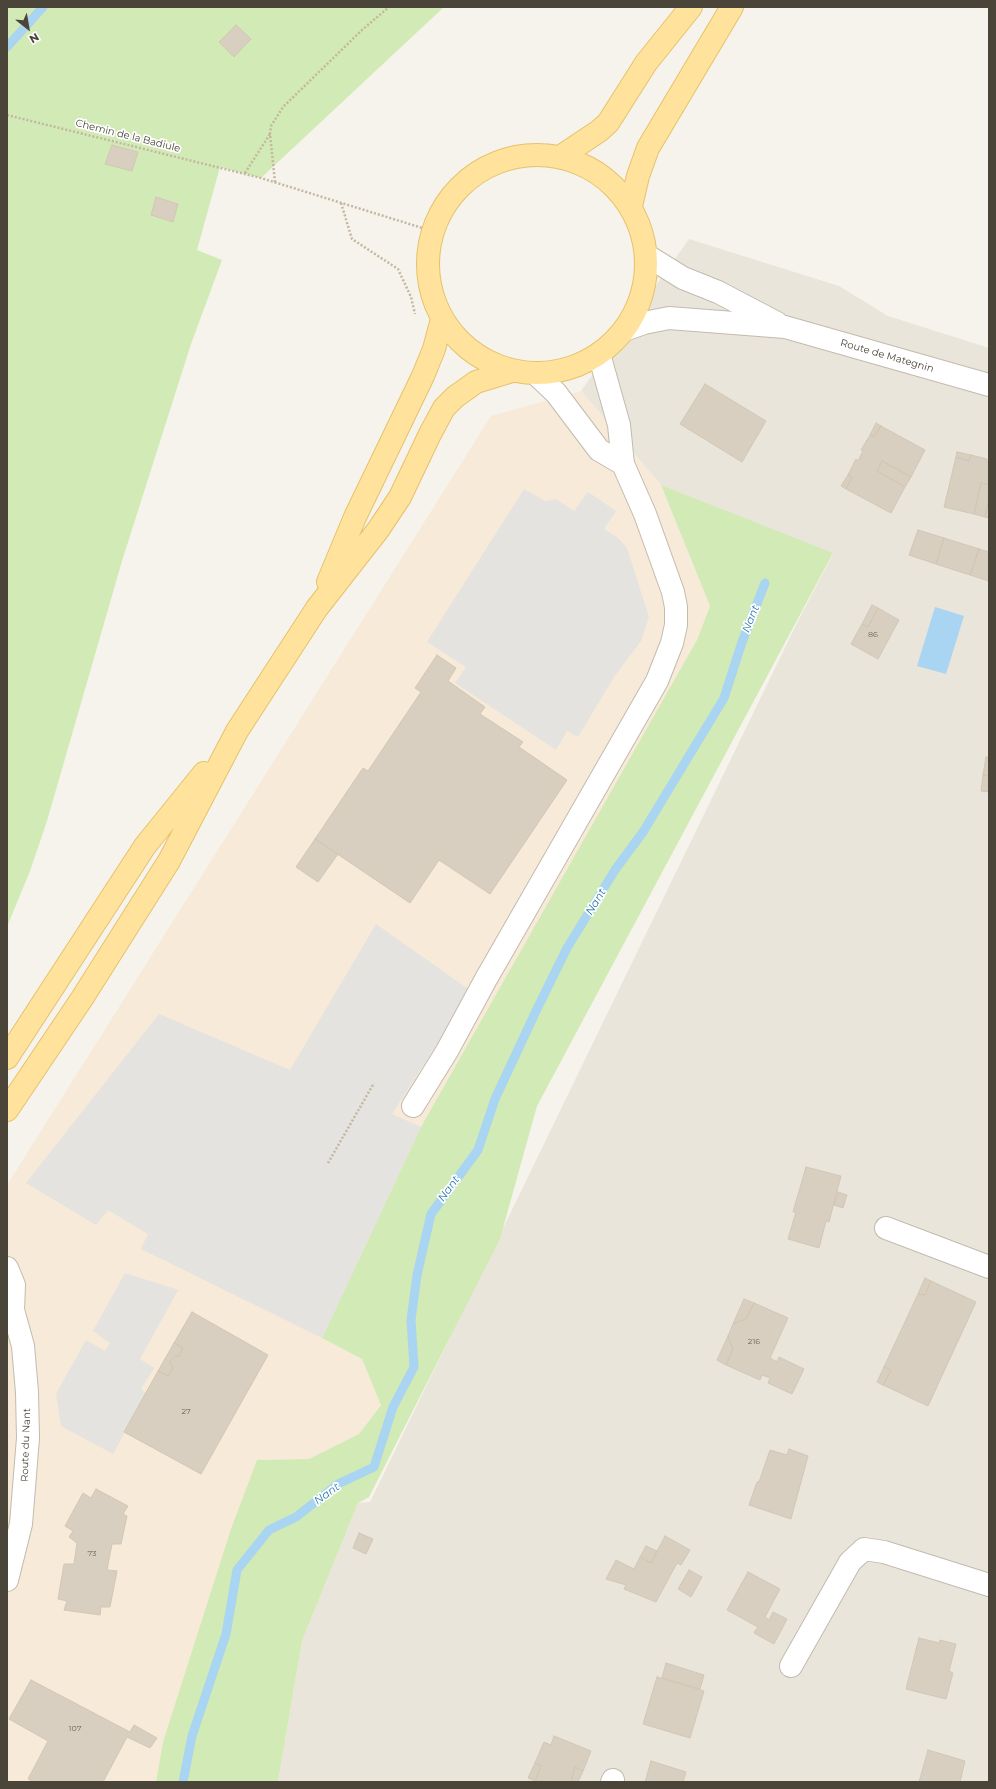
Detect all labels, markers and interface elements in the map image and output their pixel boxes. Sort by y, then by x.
north arrow [8,8,48,48]
text: N [27,30,42,47]
street label: Chemin de la Badiule [74,117,182,155]
street label: Route de Mategnin [839,337,935,375]
water label: Nant [740,603,762,635]
house number: 86 [868,630,878,640]
water label: Nant [583,886,609,918]
water label: Nant [435,1174,463,1204]
house number: 216 [748,1337,760,1347]
house number: 27 [181,1407,191,1417]
street label: Route du Nant [19,1408,33,1482]
water label: Nant [312,1480,342,1508]
house number: 73 [87,1549,97,1559]
house number: 107 [69,1724,81,1734]

